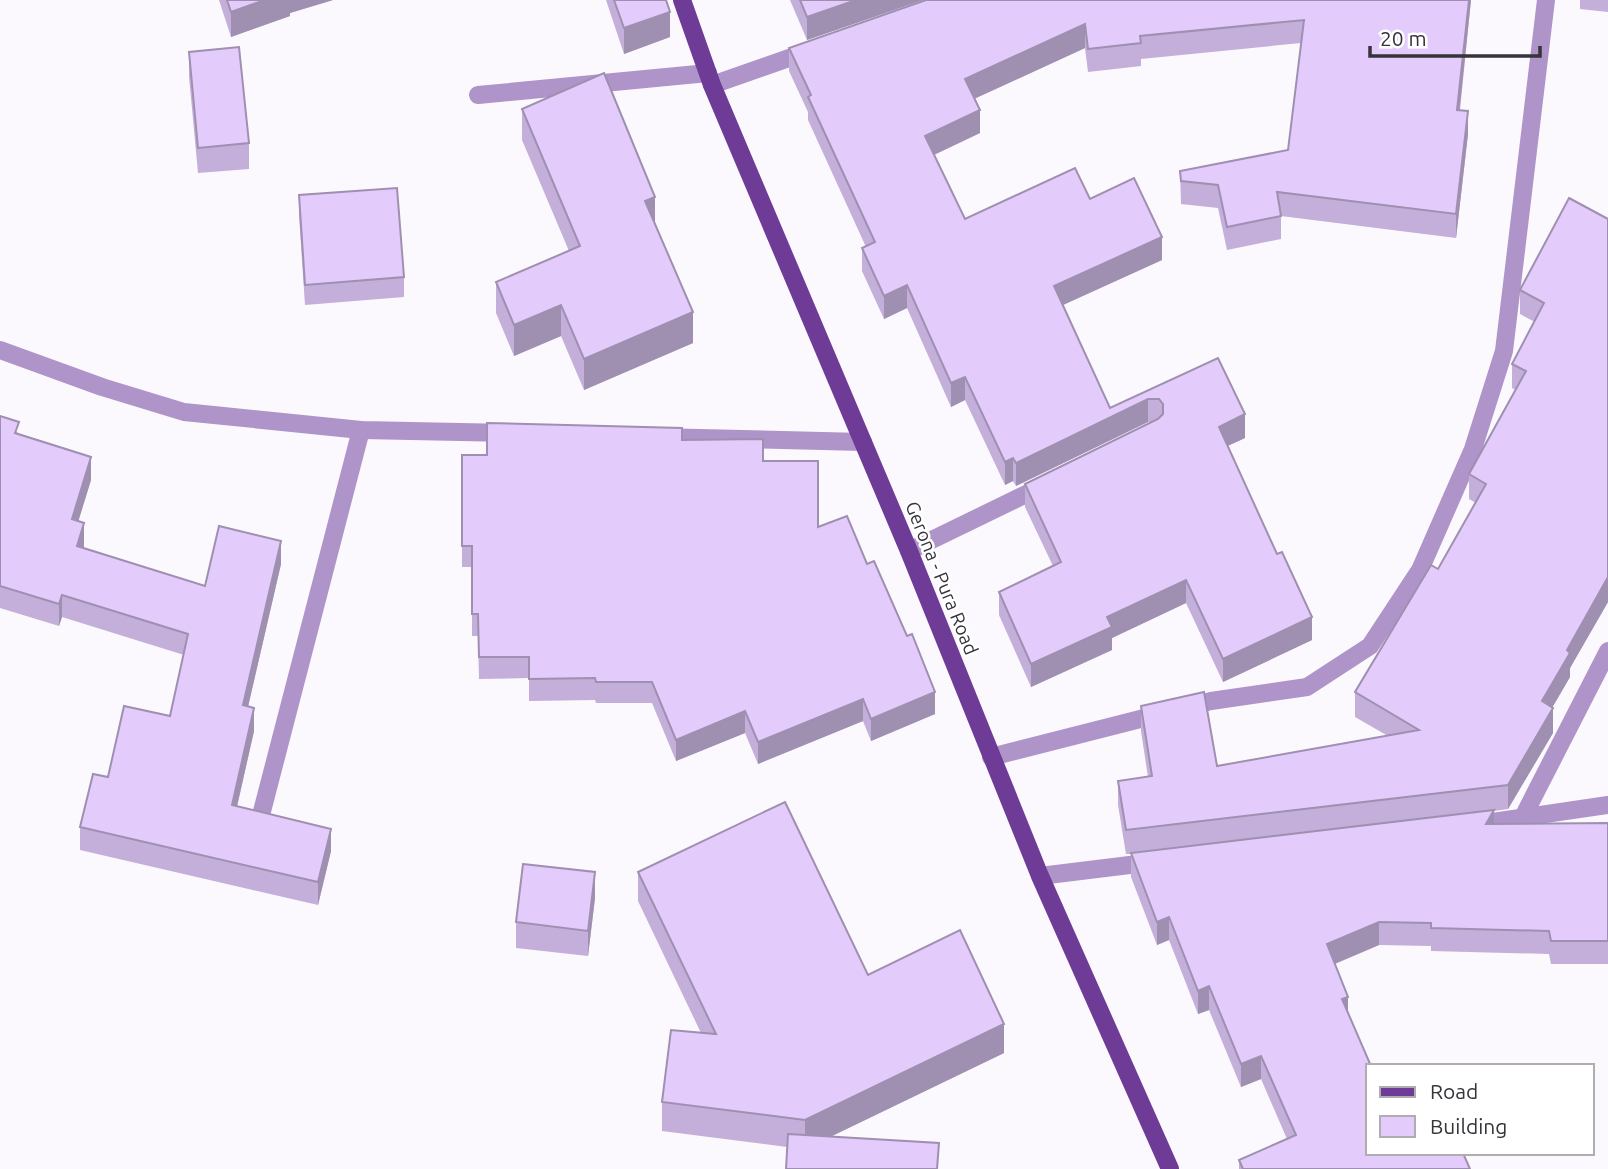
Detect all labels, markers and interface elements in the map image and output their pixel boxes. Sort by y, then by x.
scale bar [1370,14,1540,58]
text: 20 m [1380,26,1427,50]
street label: Gerona - Pura Road [901,498,983,658]
legend [1366,1064,1594,1155]
text: Road [1430,1079,1478,1103]
text: Building [1430,1114,1507,1138]

